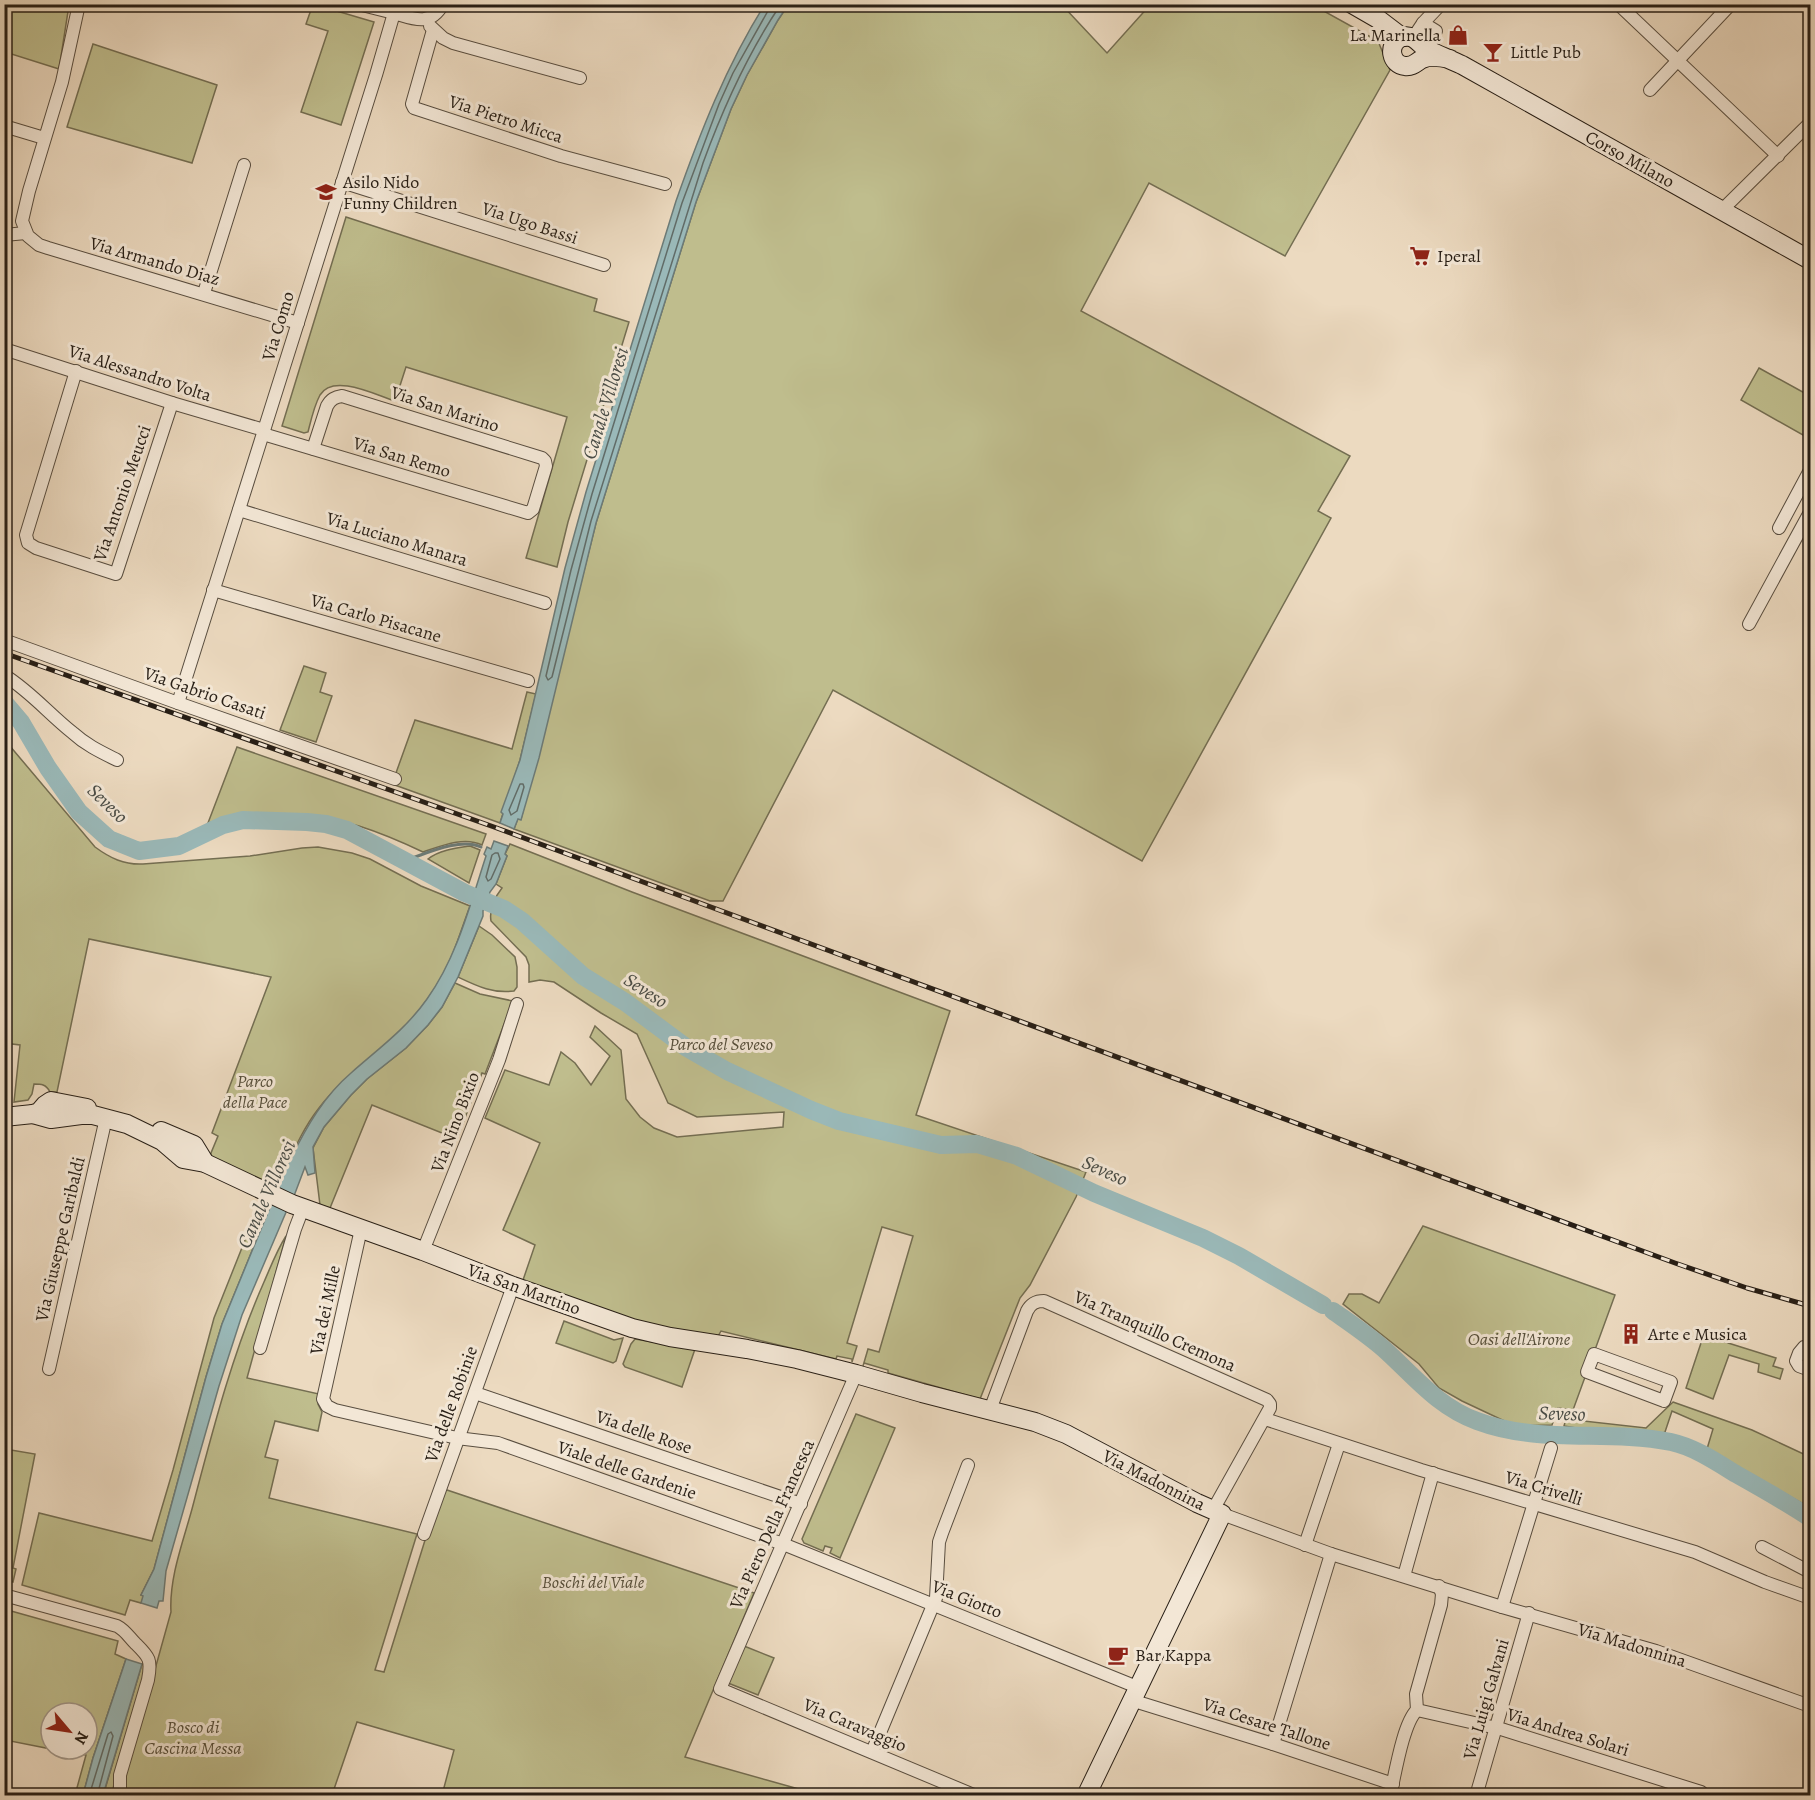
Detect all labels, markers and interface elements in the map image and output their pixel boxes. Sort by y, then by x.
place label: La Marinella [1349,23,1442,47]
shop icon: La Marinella [1446,23,1470,47]
bar icon: Little Pub [1481,40,1505,64]
place label: Little Pub [1510,40,1581,64]
street label: Via Pietro Micca [445,89,567,149]
street label: Corso Milano [1581,125,1679,193]
place label: Asilo Nido Funny Children [342,170,458,215]
school or university icon: Asilo Nido Funny Children [314,180,338,204]
street label: Via Ugo Bassi [478,196,581,250]
street label: Via Armando Diaz [86,231,223,291]
supermarket icon: Iperal [1408,244,1432,268]
place label: Iperal [1437,244,1481,268]
street label: Via Como [256,288,300,364]
street label: Via Alessandro Volta [65,338,215,408]
water label: Canale Villoresi [576,344,635,462]
street label: Via San Marino [387,380,502,438]
street label: Via Antonio Meucci [87,422,157,565]
street label: Via San Remo [349,431,454,483]
street label: Via Luciano Manara [323,506,471,572]
street label: Via Carlo Pisacane [307,588,444,648]
street label: Via Gabrio Casati [140,661,269,725]
water label: Seveso [81,777,134,829]
water label: Seveso [619,966,673,1015]
park label: Parco del Seveso [669,1032,773,1056]
street label: Via Nino Bixio [424,1068,485,1177]
park label: Parco della Pace [223,1069,288,1114]
water label: Canale Villoresi [231,1136,302,1253]
water label: Seveso [1078,1149,1132,1192]
street label: Via Giuseppe Garibaldi [29,1154,91,1325]
street label: Via San Martino [463,1257,584,1321]
street label: Via dei Mille [304,1263,346,1358]
street label: Via Tranquillo Cremona [1069,1284,1240,1378]
building icon: Arte e Musica [1619,1322,1643,1346]
place label: Arte e Musica [1647,1322,1748,1346]
park label: Oasi dell'Airone [1468,1327,1571,1351]
street label: Via delle Robinie [419,1343,483,1466]
water label: Seveso [1538,1399,1586,1428]
street label: Via delle Rose [592,1404,695,1460]
street label: Viale delle Gardenie [553,1435,700,1505]
street label: Via Piero Della Francesca [723,1435,820,1613]
street label: Via Madonnina [1098,1443,1210,1516]
street label: Via Crivelli [1501,1465,1586,1511]
park label: Boschi del Viale [542,1570,645,1594]
street label: Via Giotto [927,1574,1006,1624]
street label: Via Madonnina [1574,1617,1690,1673]
street label: Via Luigi Galvani [1457,1636,1515,1763]
cafe icon: Bar Kappa [1106,1643,1130,1667]
place label: Bar Kappa [1135,1643,1212,1667]
street label: Via Caravaggio [799,1692,910,1758]
street label: Via Cesare Tallone [1199,1692,1334,1756]
north arrow [39,1701,99,1761]
street label: Via Andrea Solari [1503,1702,1632,1762]
park label: Bosco di Cascina Messa [144,1715,242,1760]
text: N [69,1727,94,1749]

